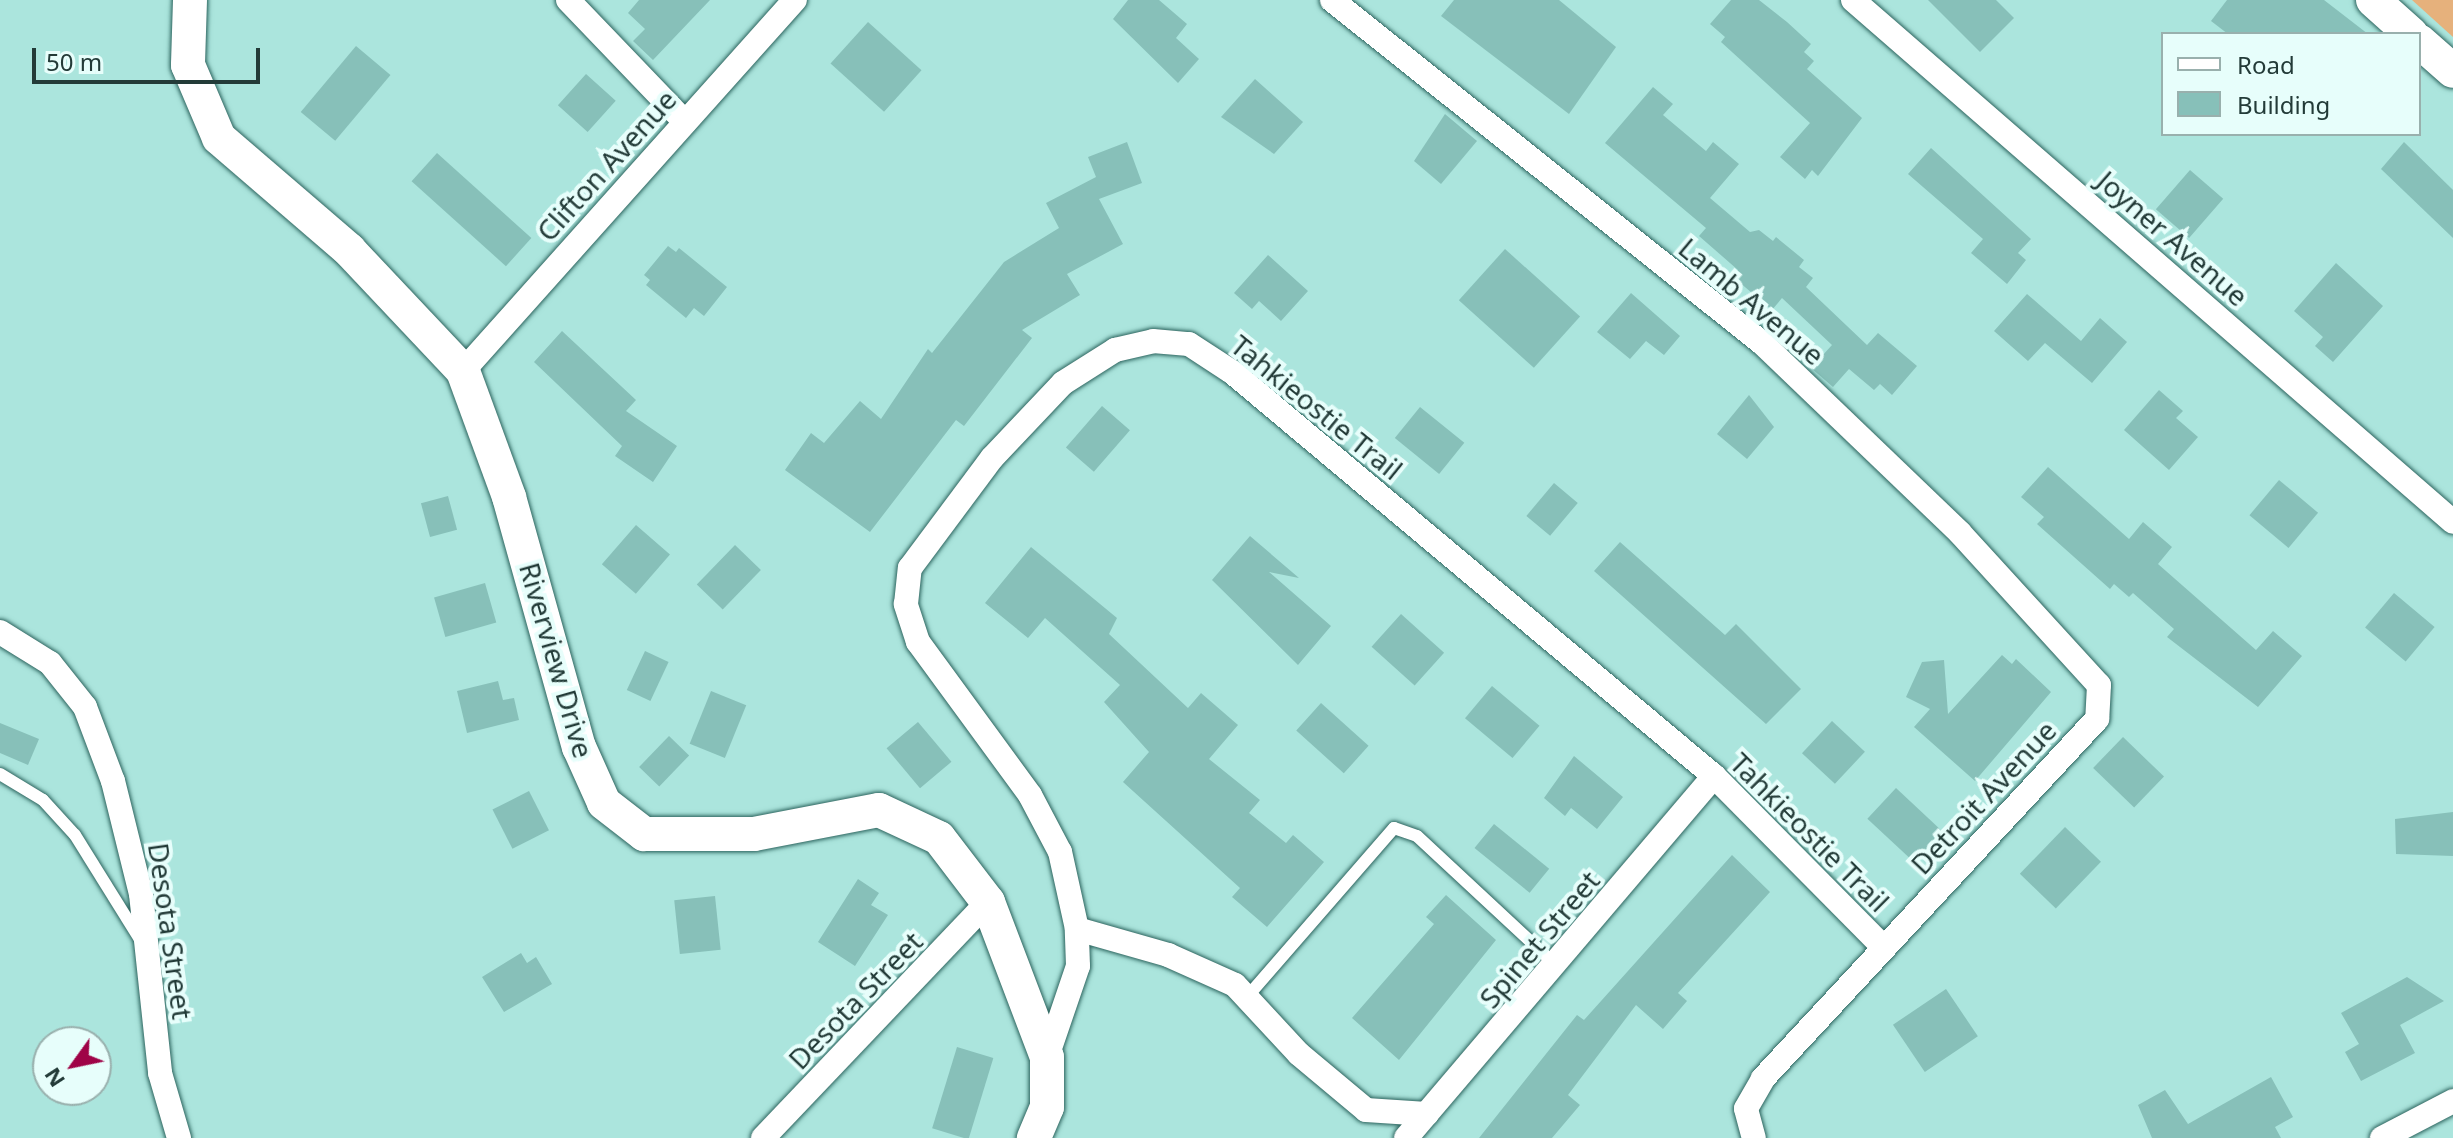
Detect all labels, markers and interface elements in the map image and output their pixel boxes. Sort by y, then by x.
scale bar [36,32,264,82]
legend [2161,32,2421,136]
text: 50 m [46,45,102,78]
text: Road [2237,48,2295,81]
street label: Clifton Avenue [529,83,683,247]
text: Building [2237,88,2330,121]
street label: Joyner Avenue [2091,163,2255,313]
street label: Lamb Avenue [1672,230,1832,372]
street label: Tahkieostie Trail [1225,328,1409,486]
street label: Riverview Drive [513,559,601,761]
street label: Detroit Avenue [1903,713,2063,881]
street label: Tahkieostie Trail [1724,746,1896,918]
street label: Desota Street [142,841,200,1021]
street label: Spinet Street [1472,864,1606,1014]
street label: Desota Street [781,924,929,1076]
north arrow [32,1026,112,1106]
text: N [36,1062,71,1094]

